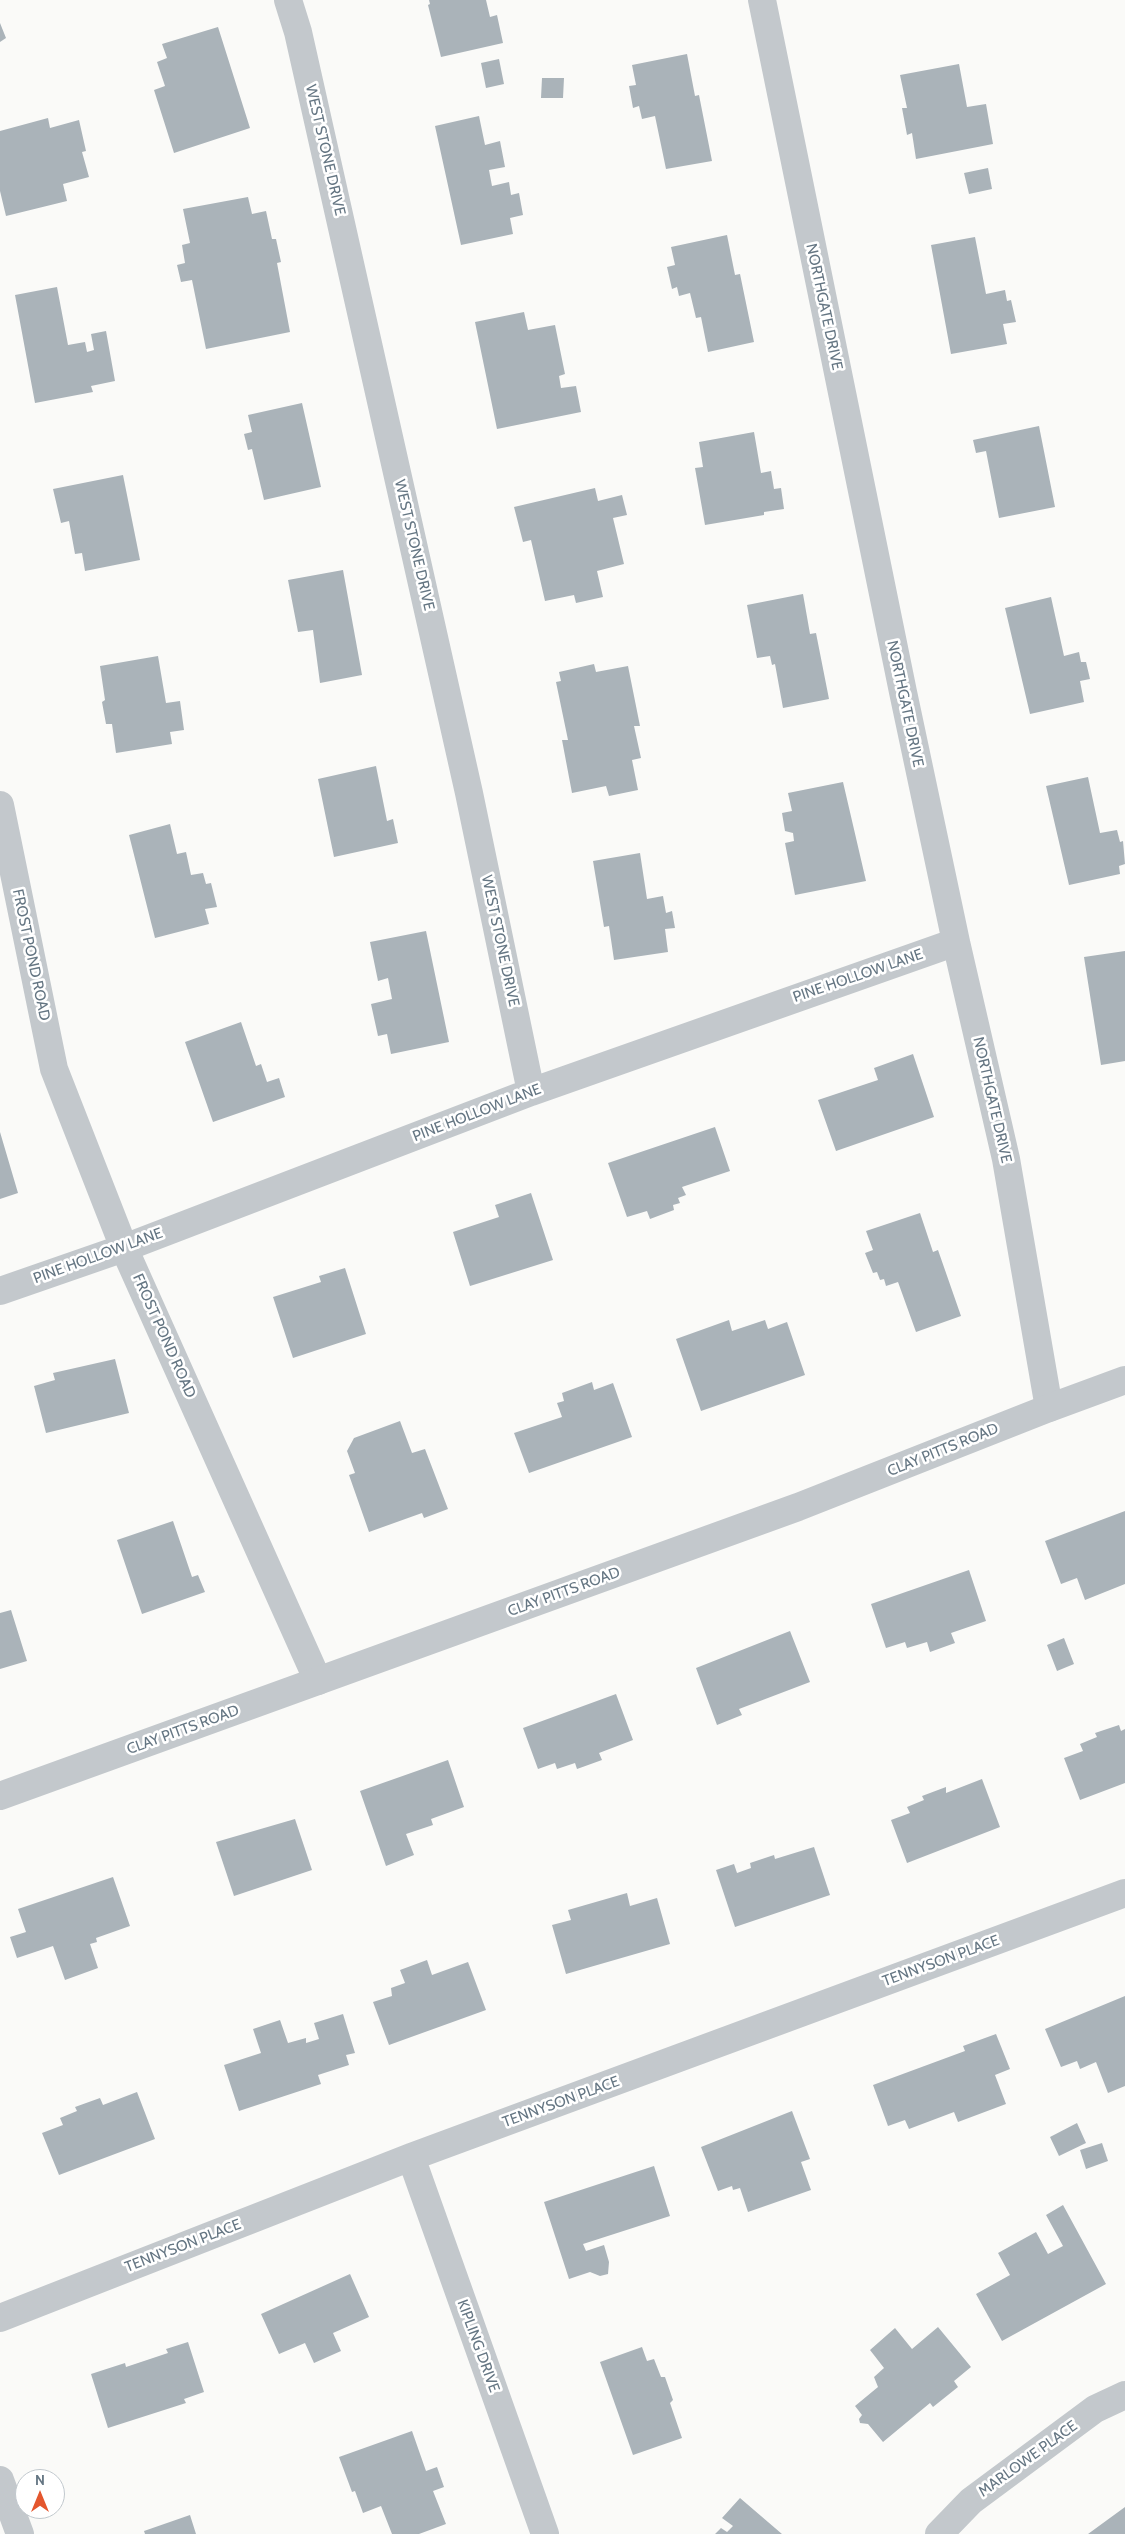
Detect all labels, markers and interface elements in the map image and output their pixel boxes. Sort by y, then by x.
street label: WEST STONE DRIVE [301,83,349,217]
street label: NORTHGATE DRIVE [802,242,846,372]
street label: WEST STONE DRIVE [390,478,438,612]
street label: NORTHGATE DRIVE [883,639,927,769]
street label: WEST STONE DRIVE [477,874,523,1008]
street label: FROST POND ROAD [8,888,54,1022]
street label: PINE HOLLOW LANE [791,945,925,1007]
street label: NORTHGATE DRIVE [969,1035,1015,1165]
street label: PINE HOLLOW LANE [410,1080,544,1146]
street label: PINE HOLLOW LANE [31,1224,165,1288]
street label: FROST POND ROAD [129,1271,199,1401]
street label: CLAY PITTS ROAD [885,1420,1001,1480]
street label: CLAY PITTS ROAD [505,1563,623,1621]
street label: CLAY PITTS ROAD [124,1701,242,1759]
street label: TENNYSON PLACE [880,1932,1002,1990]
street label: TENNYSON PLACE [500,2073,622,2131]
street label: TENNYSON PLACE [122,2216,244,2276]
street label: KIPLING DRIVE [453,2297,503,2395]
street label: MARLOWE PLACE [975,2417,1081,2501]
north arrow [15,2469,65,2519]
text: N [35,2471,45,2489]

